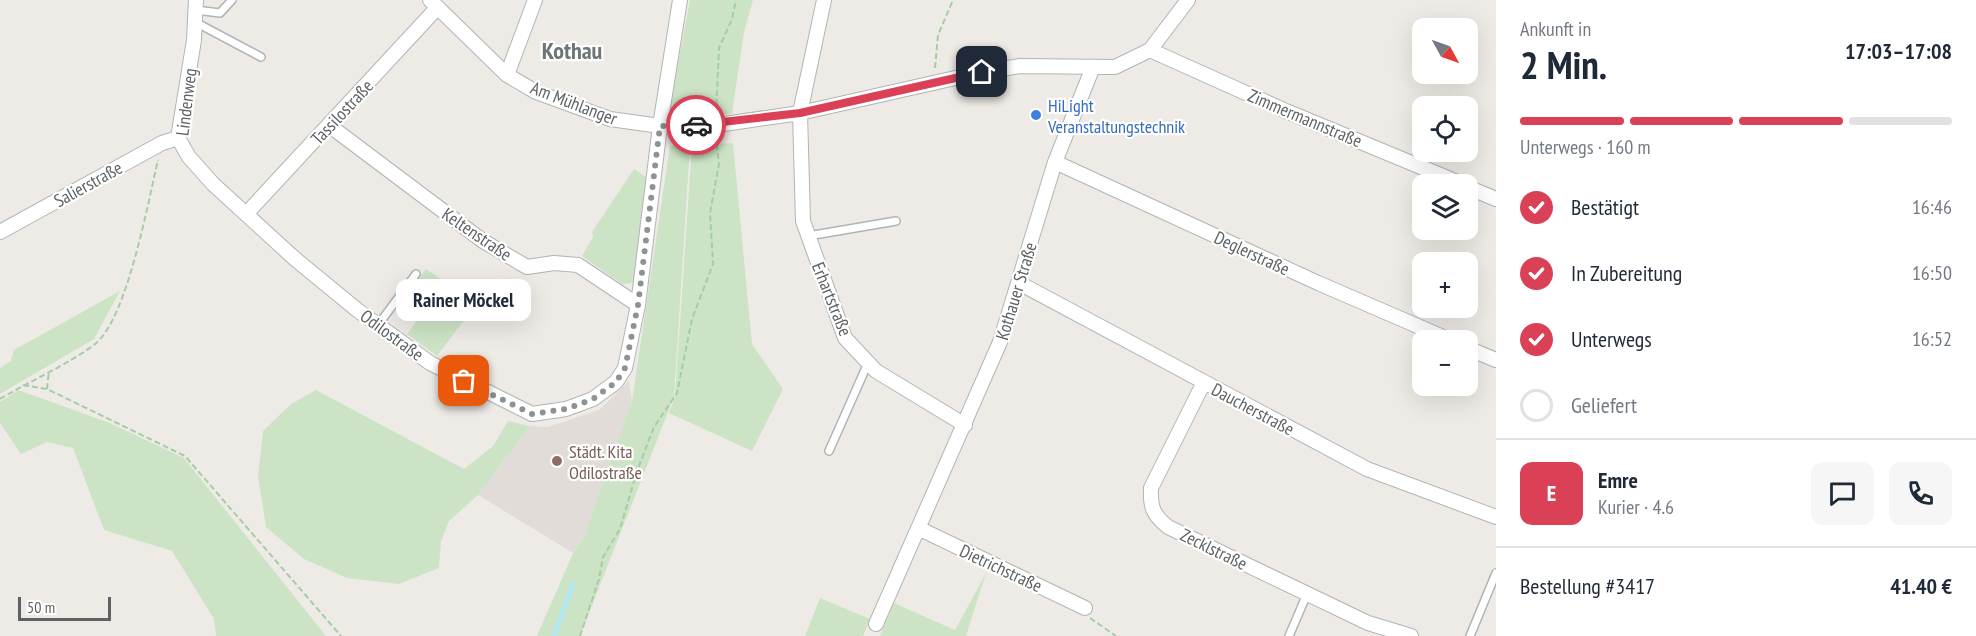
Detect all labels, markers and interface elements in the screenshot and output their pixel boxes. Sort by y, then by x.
text: Ankunft in [1520,16,1591,42]
north arrow [1412,18,1478,84]
map controls [1412,18,1478,396]
district label: Kothau [542,35,602,66]
text: 17:03–17:08 [1845,37,1952,65]
text: 2 Min. [1520,39,1607,90]
pin [956,46,1007,97]
icon: home [965,55,998,88]
street label: Lindenweg [170,67,202,137]
street label: Tassilostraße [306,74,378,150]
street label: Am Mühlanger [528,76,621,130]
street label: Zimmermannstraße [1244,84,1366,152]
place label: HiLight Veranstaltungstechnik [1047,94,1185,138]
courier [666,95,726,155]
button: locate [1412,96,1478,162]
marker: HiLight Veranstaltungstechnik [1029,108,1043,122]
icon: car [680,109,713,142]
text: Unterwegs · 160 m [1520,134,1650,160]
street label: Salierstraße [50,156,126,212]
button: layers [1412,174,1478,240]
icon: check [1520,191,1553,224]
text: Bestätigt [1571,193,1639,221]
text: 16:46 [1912,194,1952,220]
street label: Keltenstraße [438,202,516,266]
street label: Deglerstraße [1211,226,1293,280]
street label: Kothauer Straße [990,239,1042,343]
button: + [1412,252,1478,318]
icon: check [1520,257,1553,290]
street label: Erhartstraße [807,259,857,339]
text: In Zubereitung [1571,259,1682,287]
text: 16:50 [1912,260,1952,286]
callout: Rainer Möckel [396,279,532,321]
text: Rainer Möckel [413,287,514,313]
street label: Odilostraße [356,304,428,366]
icon: check [1520,323,1553,356]
text: Unterwegs [1571,325,1652,353]
text: 16:52 [1912,326,1952,352]
button: − [1412,330,1478,396]
pin [438,355,489,406]
icon: bag [447,364,480,397]
street label: Daucherstraße [1208,378,1298,440]
text: Geliefert [1571,391,1637,419]
place label: Städt. Kita Odilostraße [569,440,642,484]
marker: Städt. Kita Odilostraße [550,454,564,468]
button: chat [1811,462,1874,525]
button: phone [1889,462,1952,525]
text: Emre [1598,466,1638,494]
text: E [1547,479,1556,507]
text: Kurier · 4.6 [1598,494,1674,520]
street label: Zecklstraße [1177,523,1251,575]
street label: Dietrichstraße [956,539,1046,597]
text: Bestellung #3417 [1520,572,1655,600]
text: 41.40 € [1890,572,1952,600]
scale bar [18,594,111,622]
text: 50 m [27,597,55,617]

